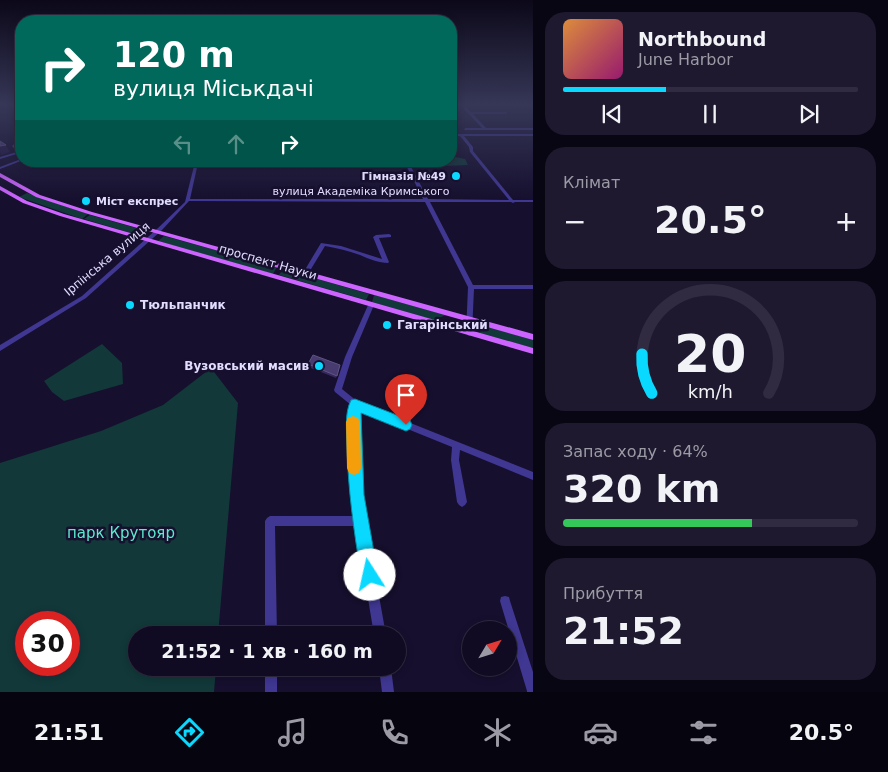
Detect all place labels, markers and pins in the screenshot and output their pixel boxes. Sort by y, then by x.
place label: Гімназія №49 [362,170,446,183]
marker: Гімназія №49 [450,170,462,182]
marker: Міст експрес [80,195,92,207]
place label: Міст експрес [96,195,178,208]
place label: Тюльпанчик [140,298,226,312]
marker: Тюльпанчик [124,299,136,311]
place label: Гагарінський [397,318,488,332]
marker: Гагарінський [381,319,393,331]
place label: Вузовський масив [184,359,309,373]
marker: Вузовський масив [313,360,325,372]
pin [385,374,427,425]

